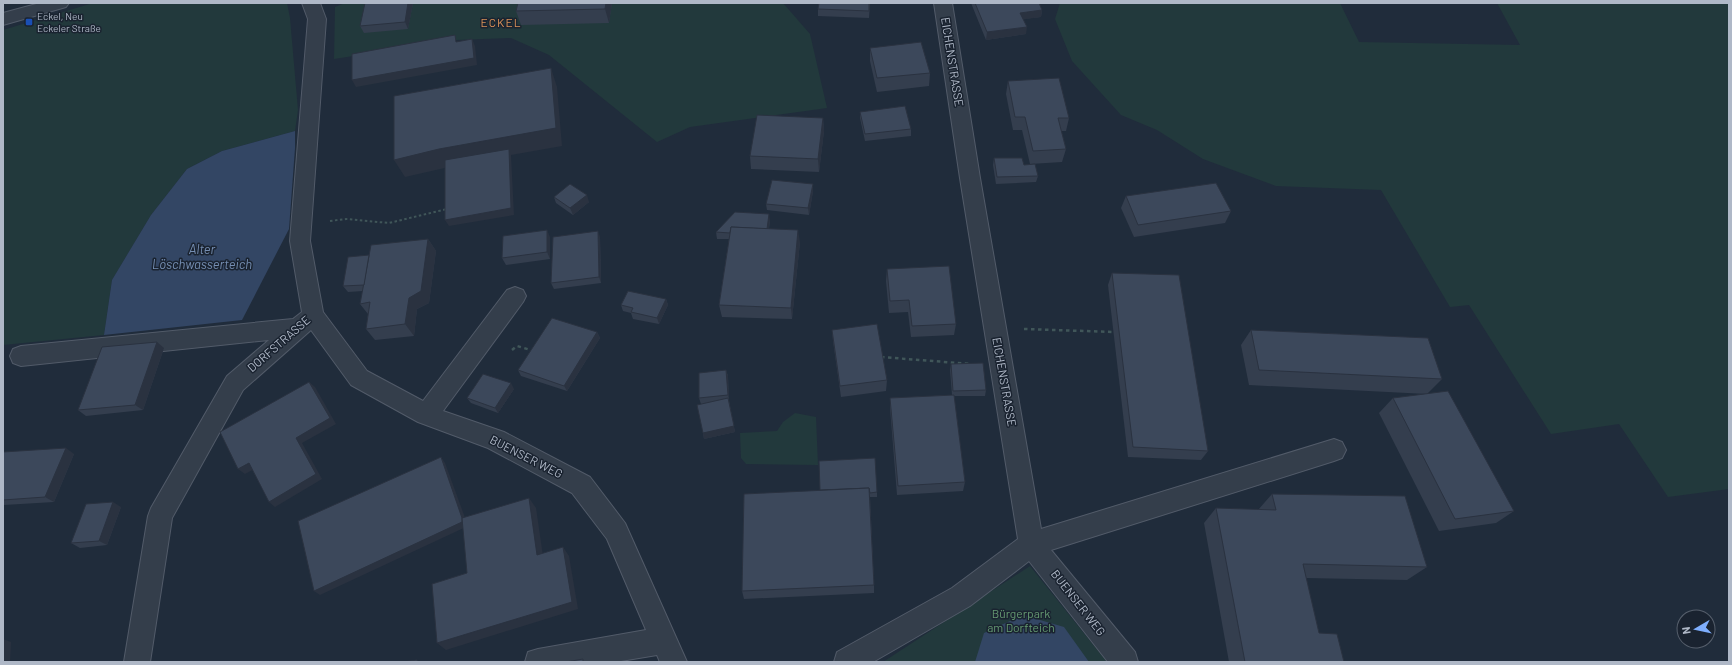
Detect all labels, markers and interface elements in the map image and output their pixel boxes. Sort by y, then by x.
place label: Eckel, Neu Eckeler Straße [37,10,101,34]
district label: ECKEL [481,15,521,29]
street label: EICHENSTRASSE [939,16,967,108]
marker: Eckel, Neu Eckeler Straße [24,17,34,27]
water label: Alter Löschwasserteich [152,241,252,272]
street label: DORFSTRASSE [244,312,313,374]
street label: EICHENSTRASSE [990,336,1020,428]
street label: BUENSER WEG [488,432,565,480]
street label: BUENSER WEG [1049,567,1109,638]
park label: Bürgerpark am Dorfteich [987,606,1055,634]
north arrow [1676,609,1716,649]
text: N [1679,626,1693,635]

